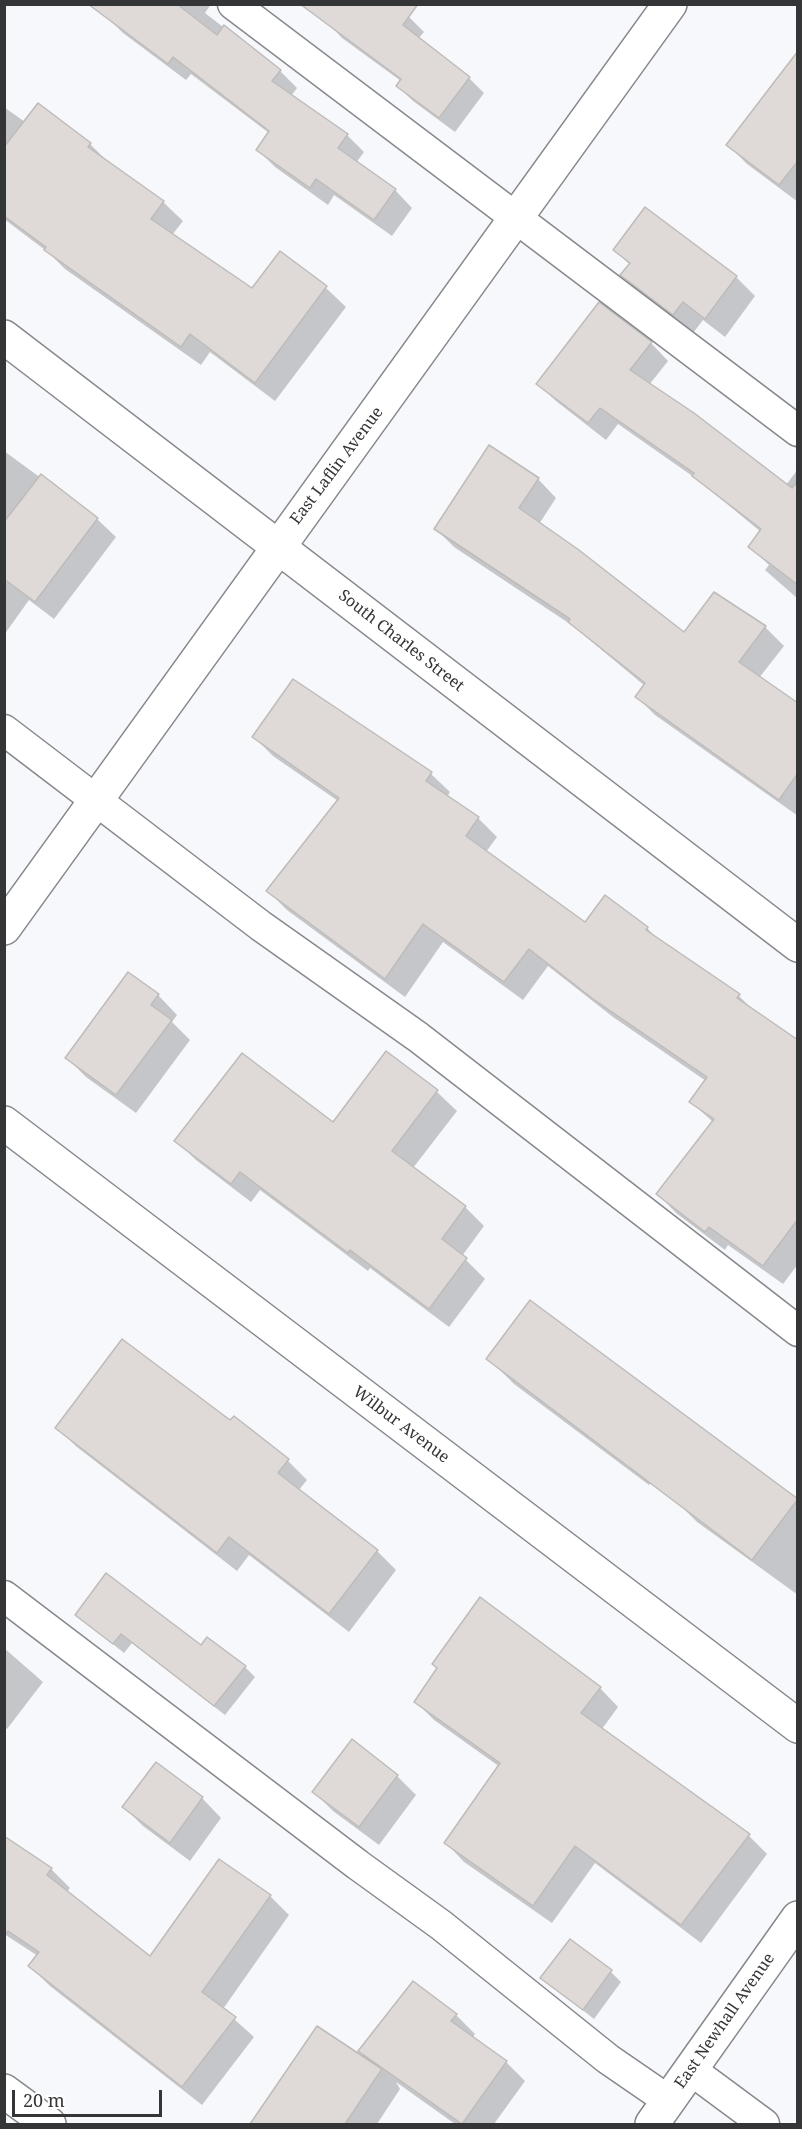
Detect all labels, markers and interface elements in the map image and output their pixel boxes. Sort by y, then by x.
street label: East Laflin Avenue [287,403,387,529]
street label: South Charles Street [334,586,468,696]
street label: Wilbur Avenue [349,1383,453,1467]
street label: East Newhall Avenue [671,1950,779,2092]
scale bar [15,2078,165,2116]
text: 20 m [23,2088,65,2112]

